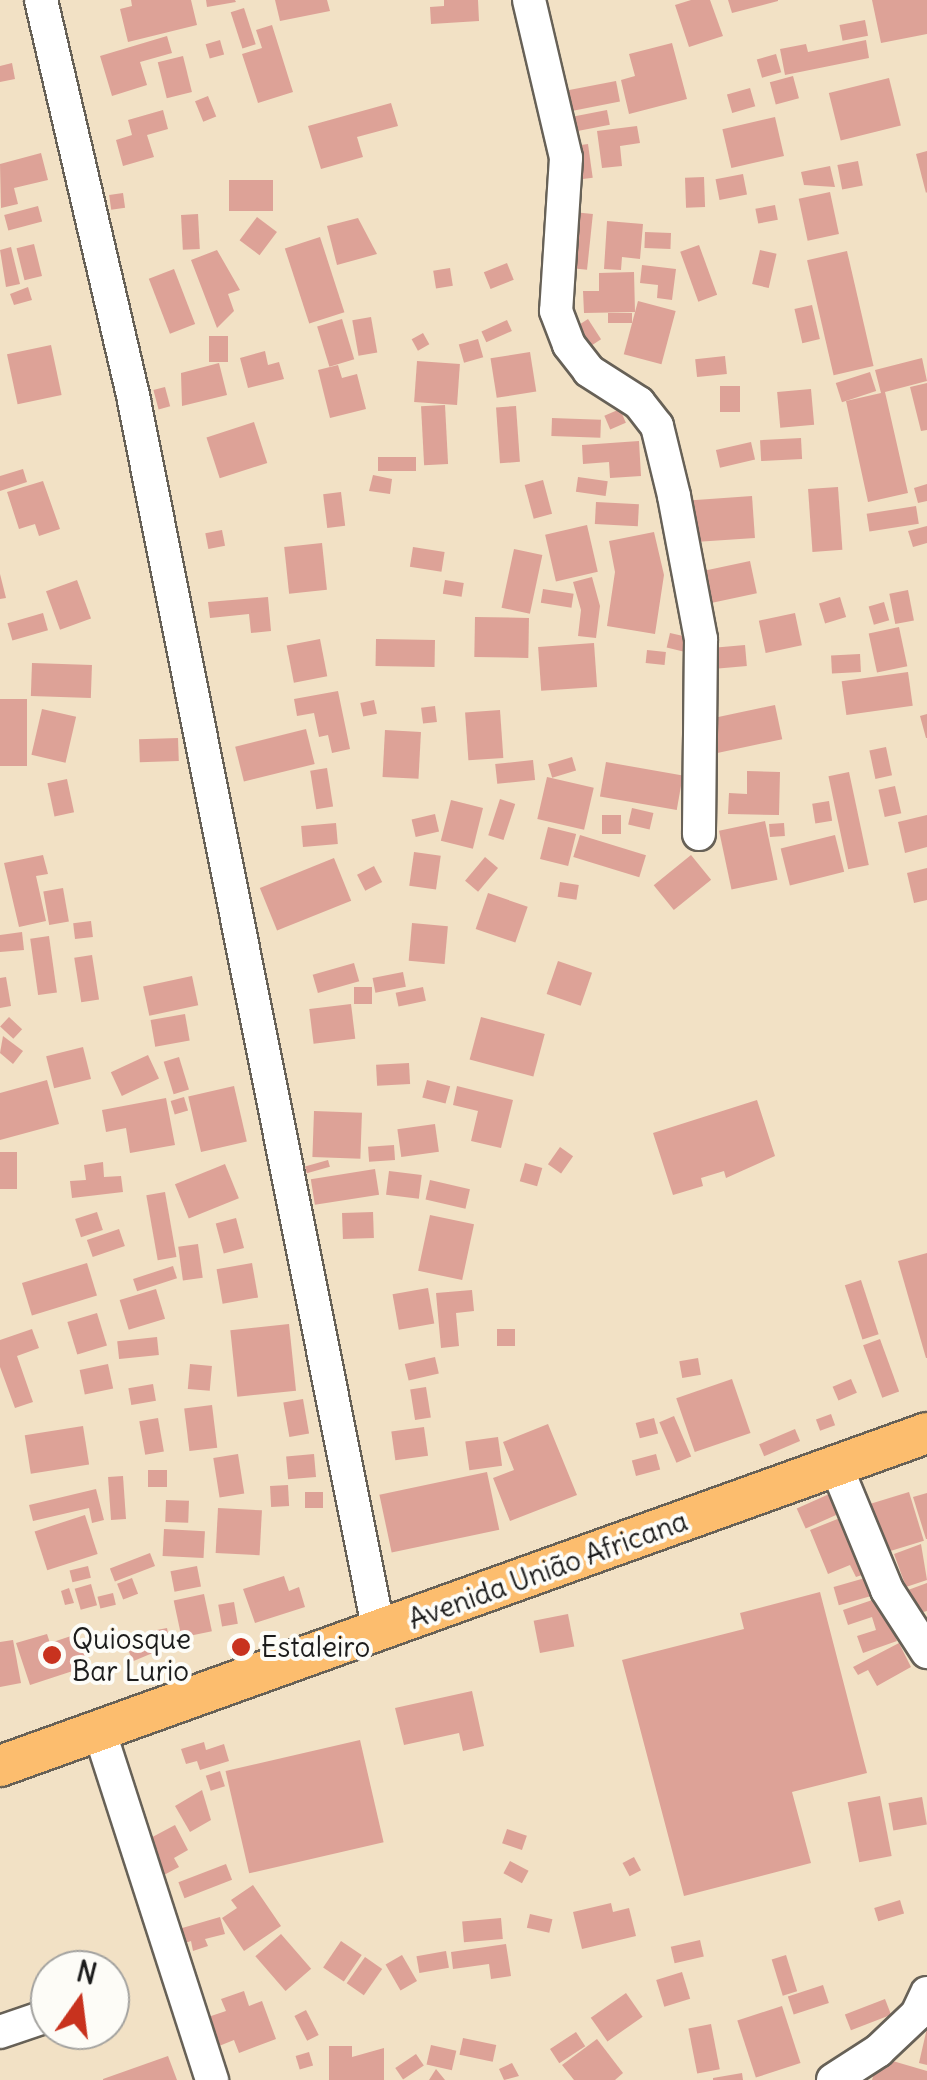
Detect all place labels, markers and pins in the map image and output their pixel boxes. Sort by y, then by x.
place label: Quiosque Bar Lurio [72,1622,191,1688]
place label: Estaleiro [261,1630,370,1664]
marker: Estaleiro [230,1636,252,1658]
marker: Quiosque Bar Lurio [41,1644,63,1666]

